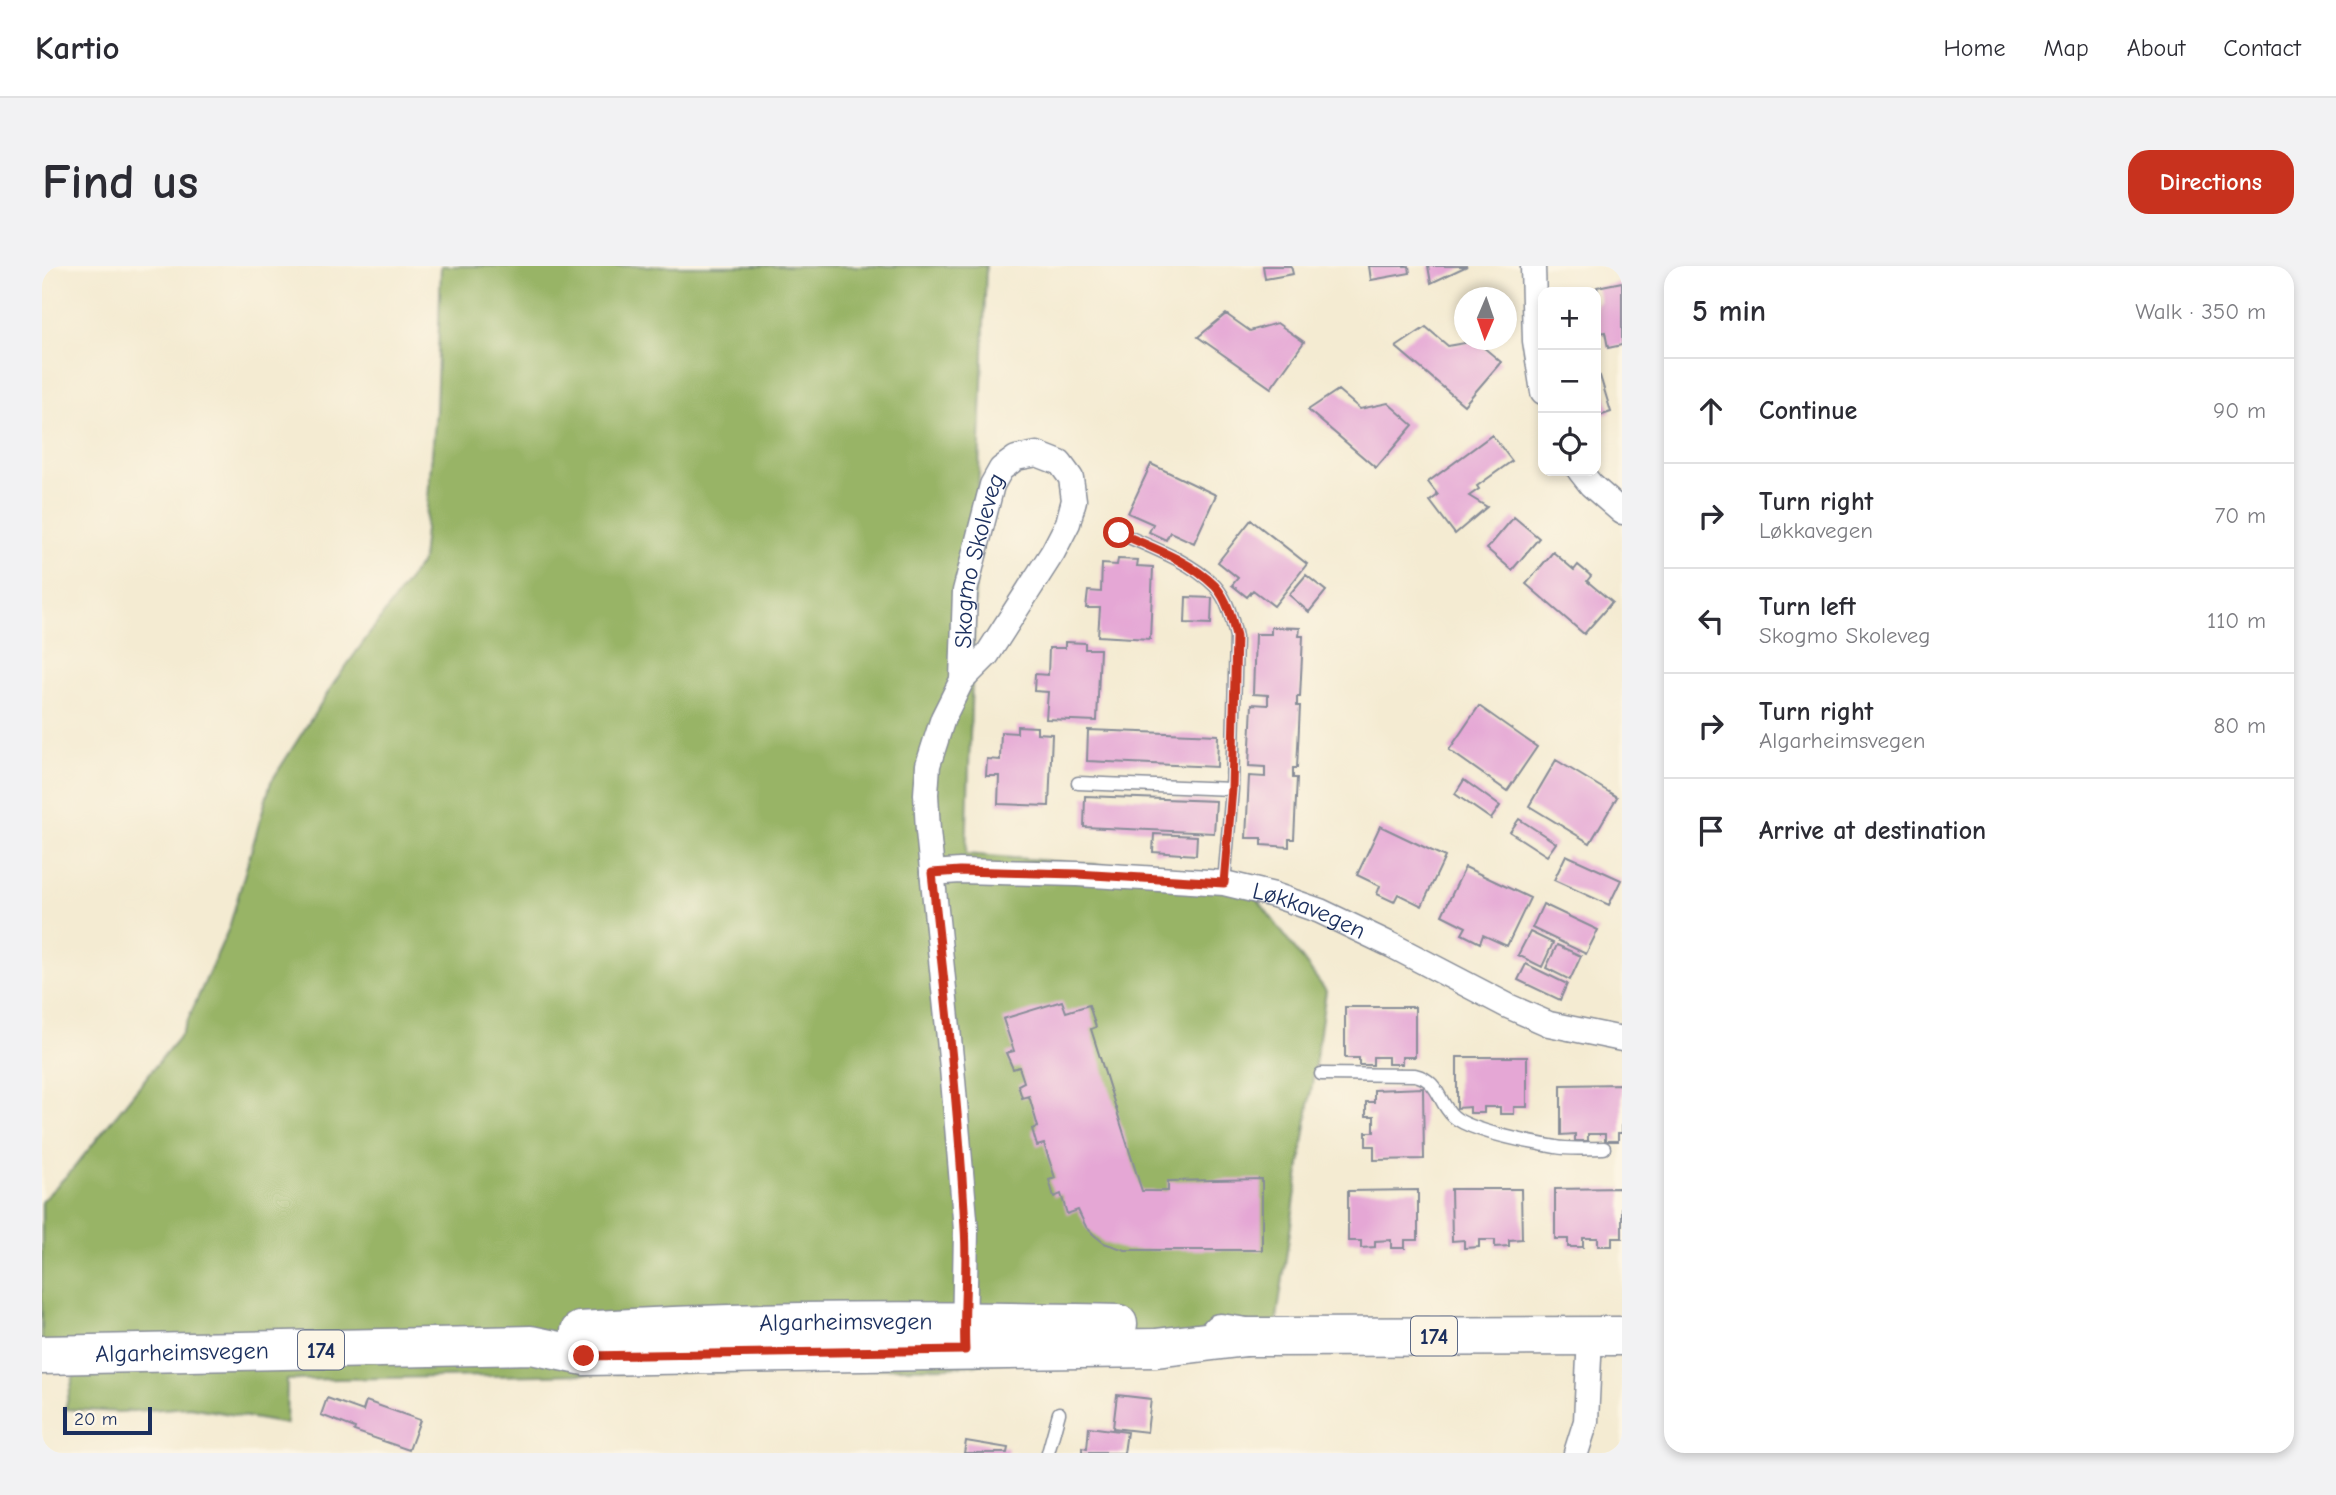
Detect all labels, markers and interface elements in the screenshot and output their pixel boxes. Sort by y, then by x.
text: Kartio [35,29,120,67]
text: Home [1944,34,2005,62]
text: Map [2043,34,2089,62]
text: About [2127,34,2185,62]
text: Contact [2223,34,2301,62]
button: Directions [2128,150,2294,214]
text: Find us [42,154,198,210]
north arrow [1454,287,1517,350]
map controls [1538,287,1601,476]
button: + [1538,287,1601,350]
text: 5 min [1692,294,1766,329]
text: Walk · 350 m [2135,298,2266,325]
button: − [1538,350,1601,413]
icon: ahead [1692,392,1730,430]
text: Continue [1759,396,1857,426]
text: 90 m [2213,397,2266,424]
button: locate [1538,413,1601,476]
street label: Skogmo Skoleveg [949,468,1010,649]
text: Turn right [1759,487,1873,517]
icon: right [1692,497,1730,535]
text: 70 m [2214,502,2266,529]
route start [1103,517,1134,548]
text: Løkkavegen [1759,517,1873,544]
text: Turn left [1759,592,1856,622]
icon: left [1692,602,1730,640]
text: 110 m [2207,607,2266,634]
text: Skogmo Skoleveg [1759,622,1931,649]
text: Turn right [1759,697,1873,727]
icon: right [1692,707,1730,745]
text: 80 m [2213,712,2266,739]
text: Algarheimsvegen [1759,727,1925,754]
icon: arrive [1692,812,1730,850]
text: Arrive at destination [1759,816,1986,846]
street label: Løkkavegen [1250,876,1370,945]
street label: Algarheimsvegen [759,1307,933,1337]
road number: 174 [1411,1316,1457,1356]
road number: 174 [298,1330,344,1370]
street label: Algarheimsvegen [95,1336,269,1368]
route end [568,1340,599,1371]
scale bar [63,1404,152,1436]
text: 20 m [74,1408,118,1430]

